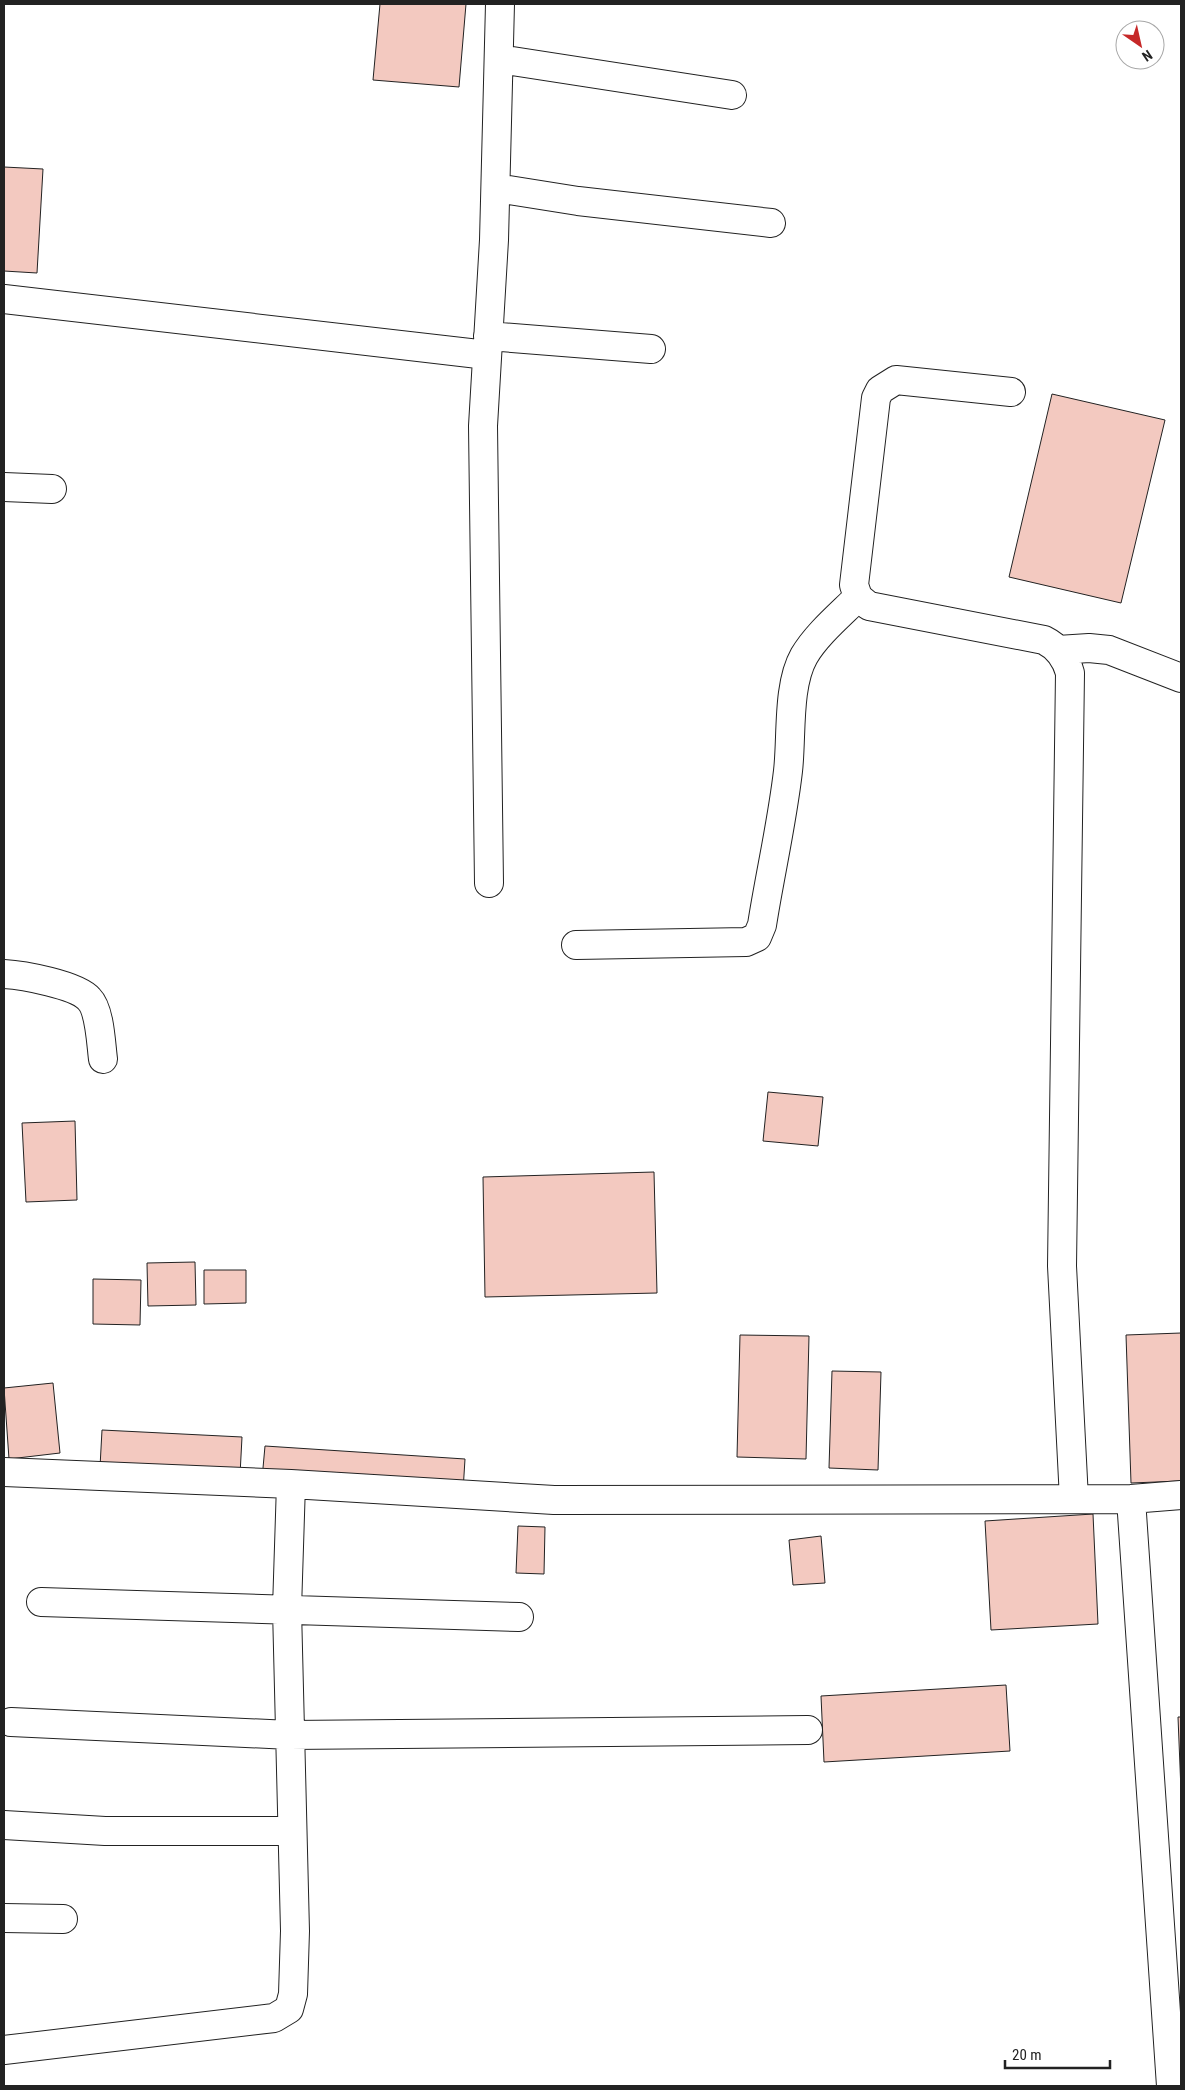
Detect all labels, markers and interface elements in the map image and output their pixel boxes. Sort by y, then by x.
north arrow [1115,20,1165,70]
text: N [1139,47,1155,65]
scale bar [1005,2038,1110,2070]
text: 20 m [1012,2046,1042,2064]

